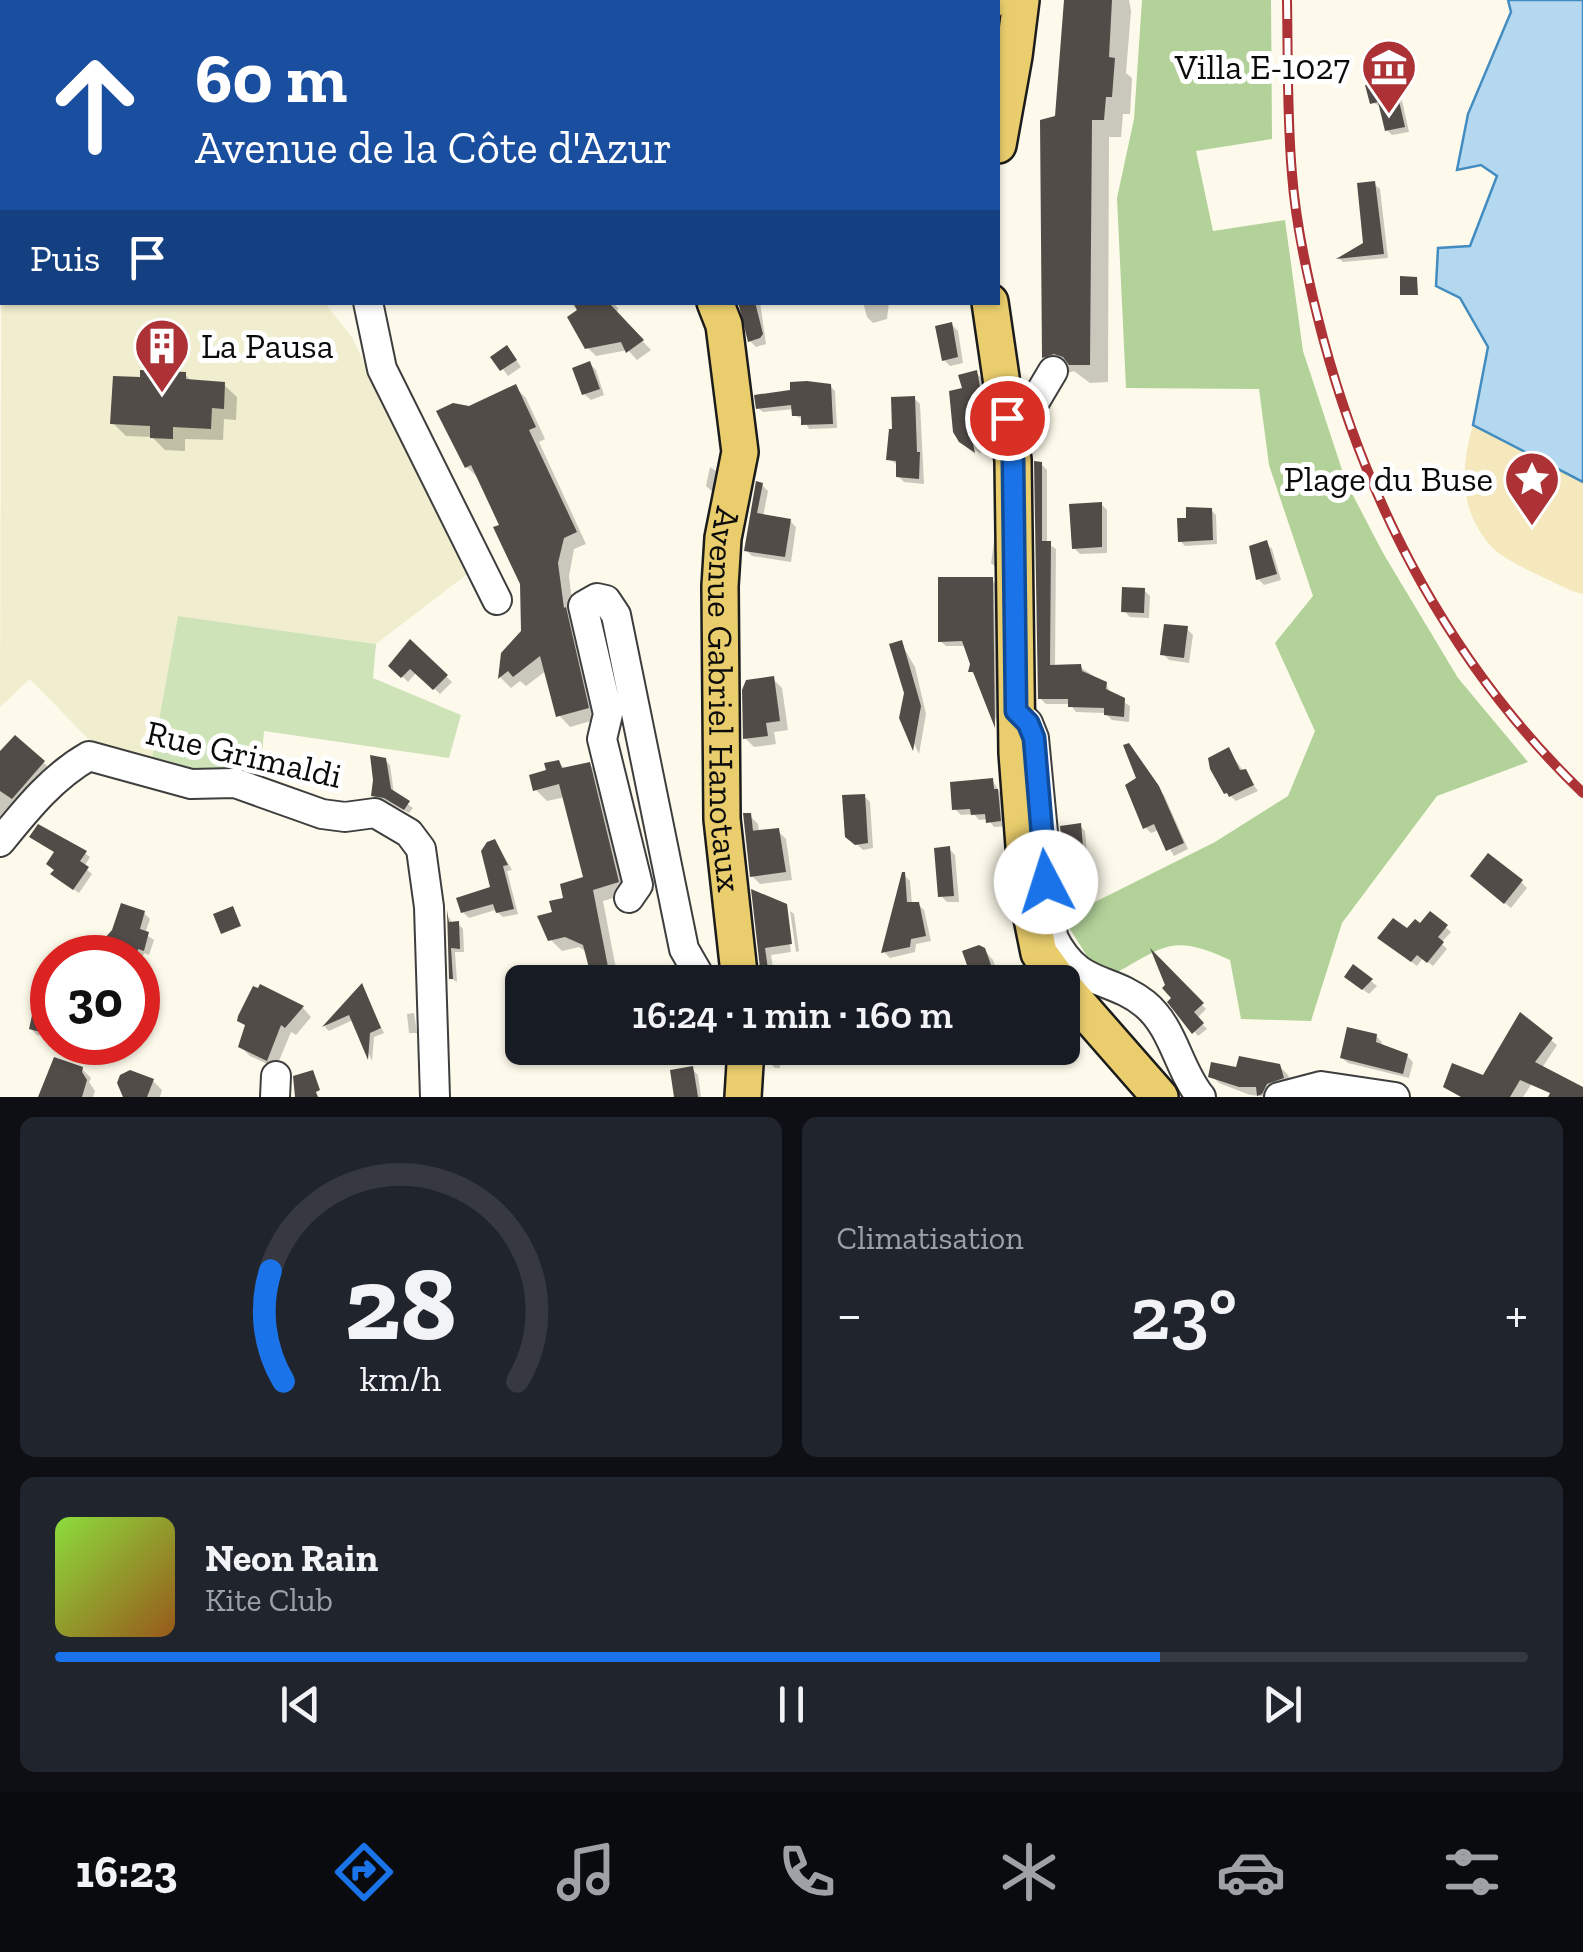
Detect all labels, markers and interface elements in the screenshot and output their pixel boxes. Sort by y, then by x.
text: 60 m [195,36,347,120]
museum icon: Villa E-1027 [1359,37,1419,116]
icon: ahead [30,40,160,170]
place label: Villa E-1027 [1174,46,1350,88]
text: Avenue de la Côte d'Azur [195,121,672,175]
icon: arrive [120,230,175,285]
text: Puis [30,235,100,281]
building icon: La Pausa [132,316,192,395]
place label: La Pausa [201,325,334,367]
pin [965,376,1050,461]
icon: arrive [980,391,1035,446]
place icon: Plage du Buse [1502,449,1562,528]
place label: Plage du Buse [1284,458,1493,500]
street label: Avenue Gabriel Hanotaux [699,503,751,894]
street label: Rue Grimaldi [142,711,346,797]
position arrow [994,830,1098,934]
speed limit sign: 30 [30,935,160,1065]
text: 16:24 · 1 min · 160 m [632,992,953,1038]
text: Climatisation [837,1219,1024,1257]
text: 28 [345,1241,457,1366]
text: 23° [1130,1268,1237,1358]
text: − [837,1281,862,1347]
text: + [1505,1281,1528,1347]
text: km/h [360,1357,442,1400]
text: Neon Rain [205,1535,378,1581]
text: Kite Club [205,1581,333,1619]
icon: previous [273,1677,328,1732]
icon: pause [764,1677,819,1732]
icon: next [1255,1677,1310,1732]
icon: directions [329,1837,399,1907]
icon: music [551,1837,621,1907]
icon: phone [772,1837,842,1907]
icon: climate [994,1837,1064,1907]
icon: car [1216,1837,1286,1907]
icon: filters [1437,1837,1507,1907]
text: 16:23 [76,1845,177,1899]

